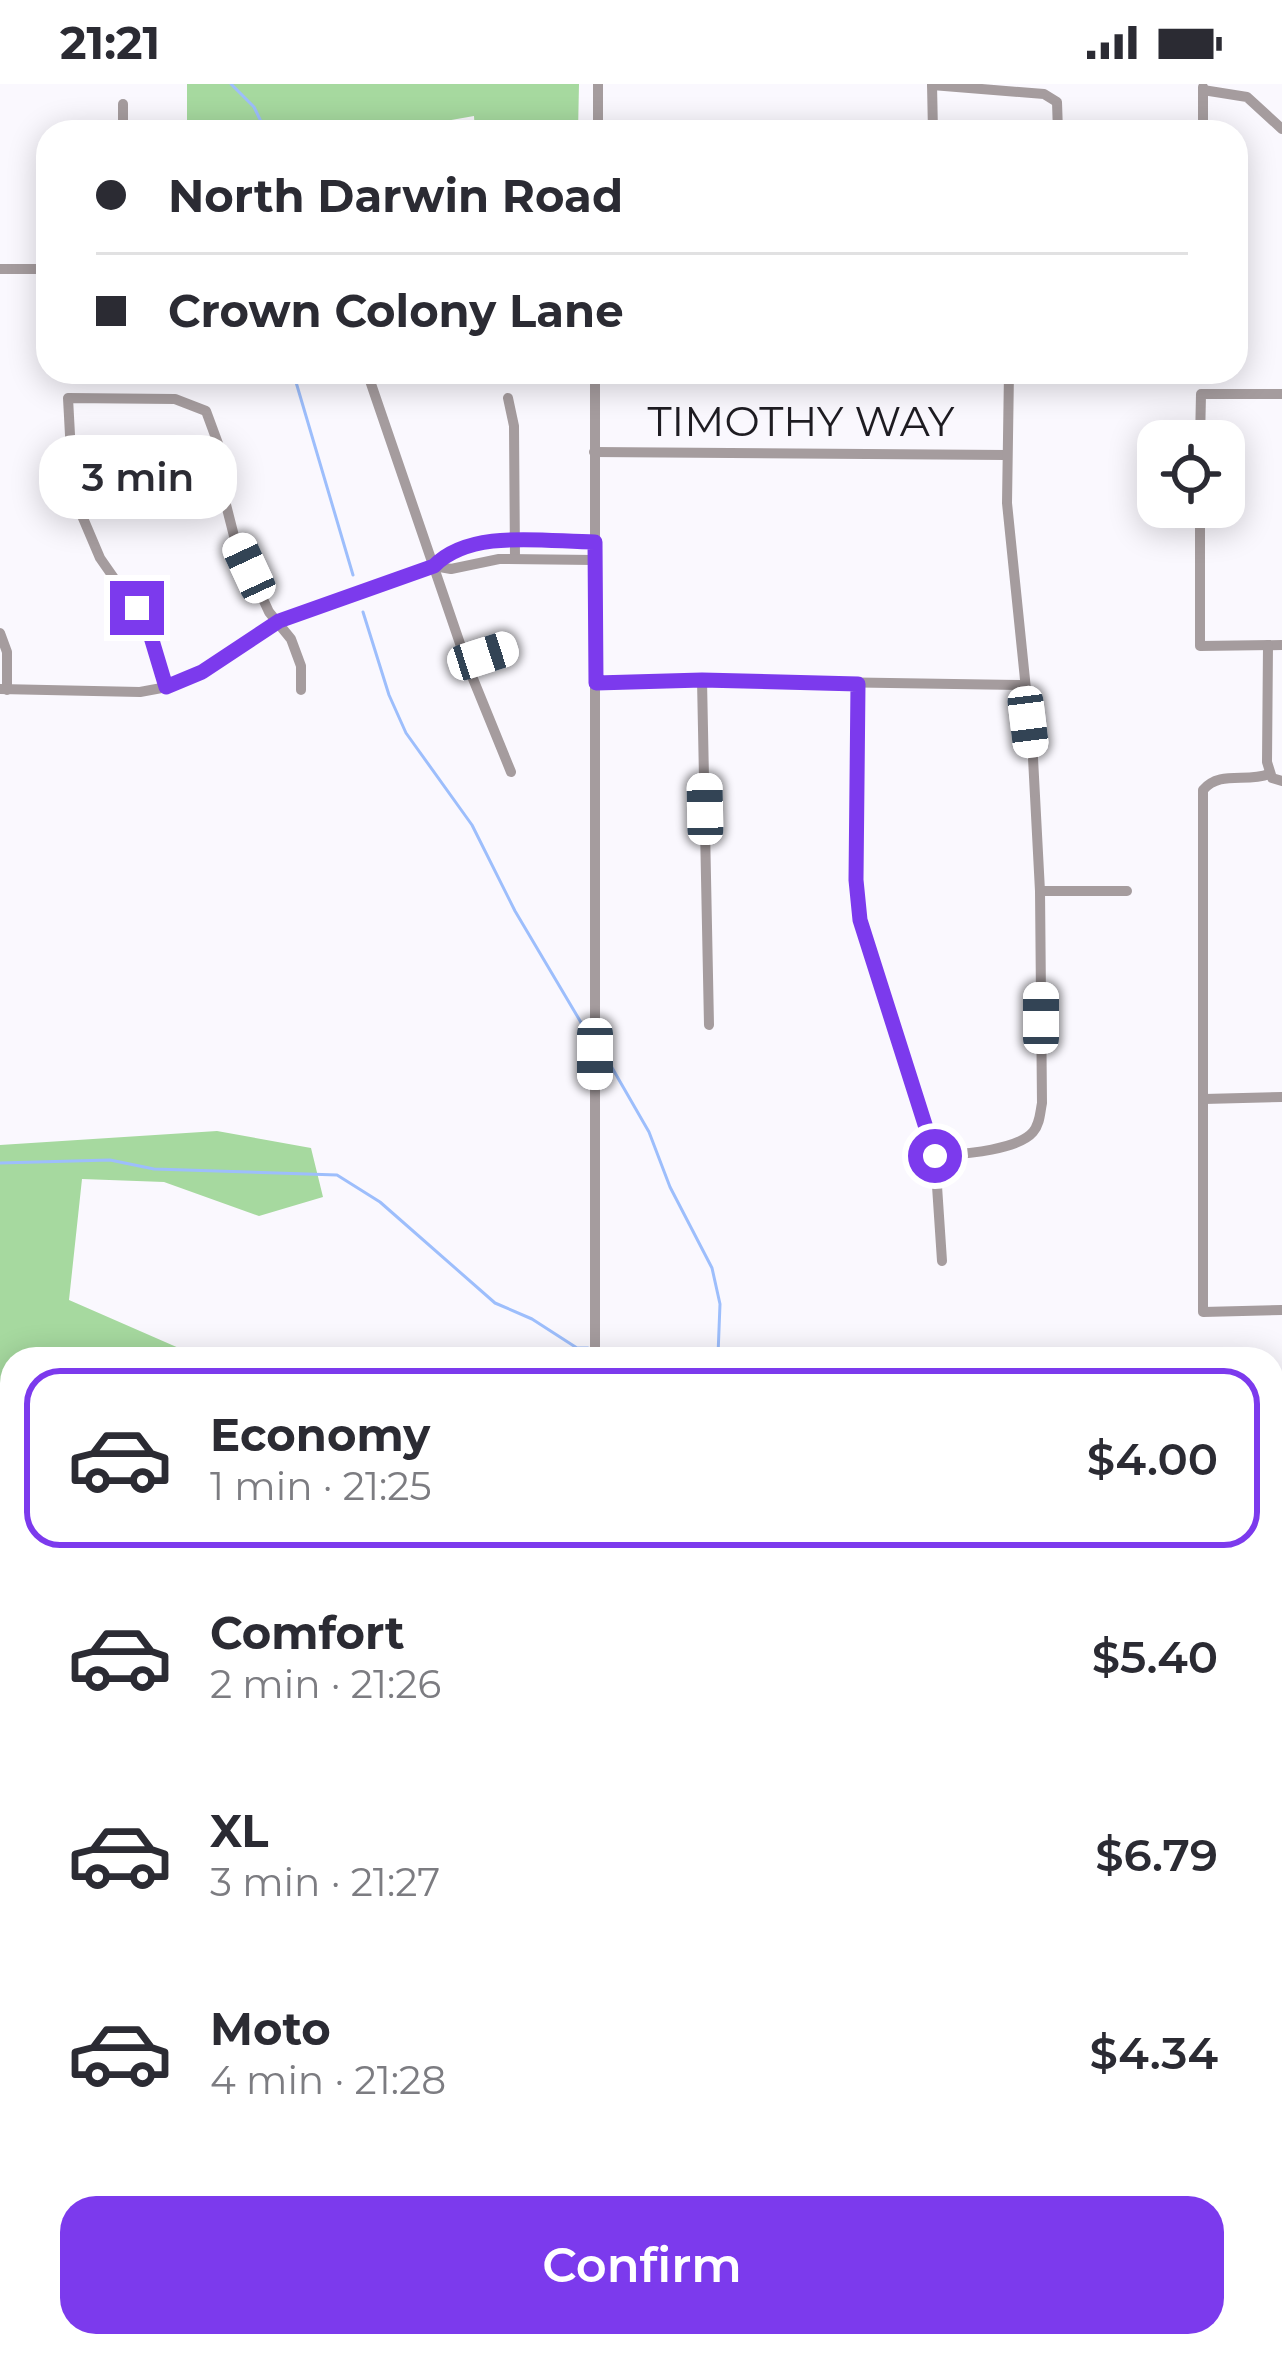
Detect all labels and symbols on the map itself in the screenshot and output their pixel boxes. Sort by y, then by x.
street label: TIMOTHY WAY [648,395,955,447]
callout: 3 min [38,434,236,518]
car [217,528,281,608]
route end [110,581,164,635]
car [443,628,523,684]
car [1006,684,1050,760]
car [686,773,724,845]
car [1023,982,1059,1054]
car [577,1018,613,1090]
route start [908,1129,962,1183]

